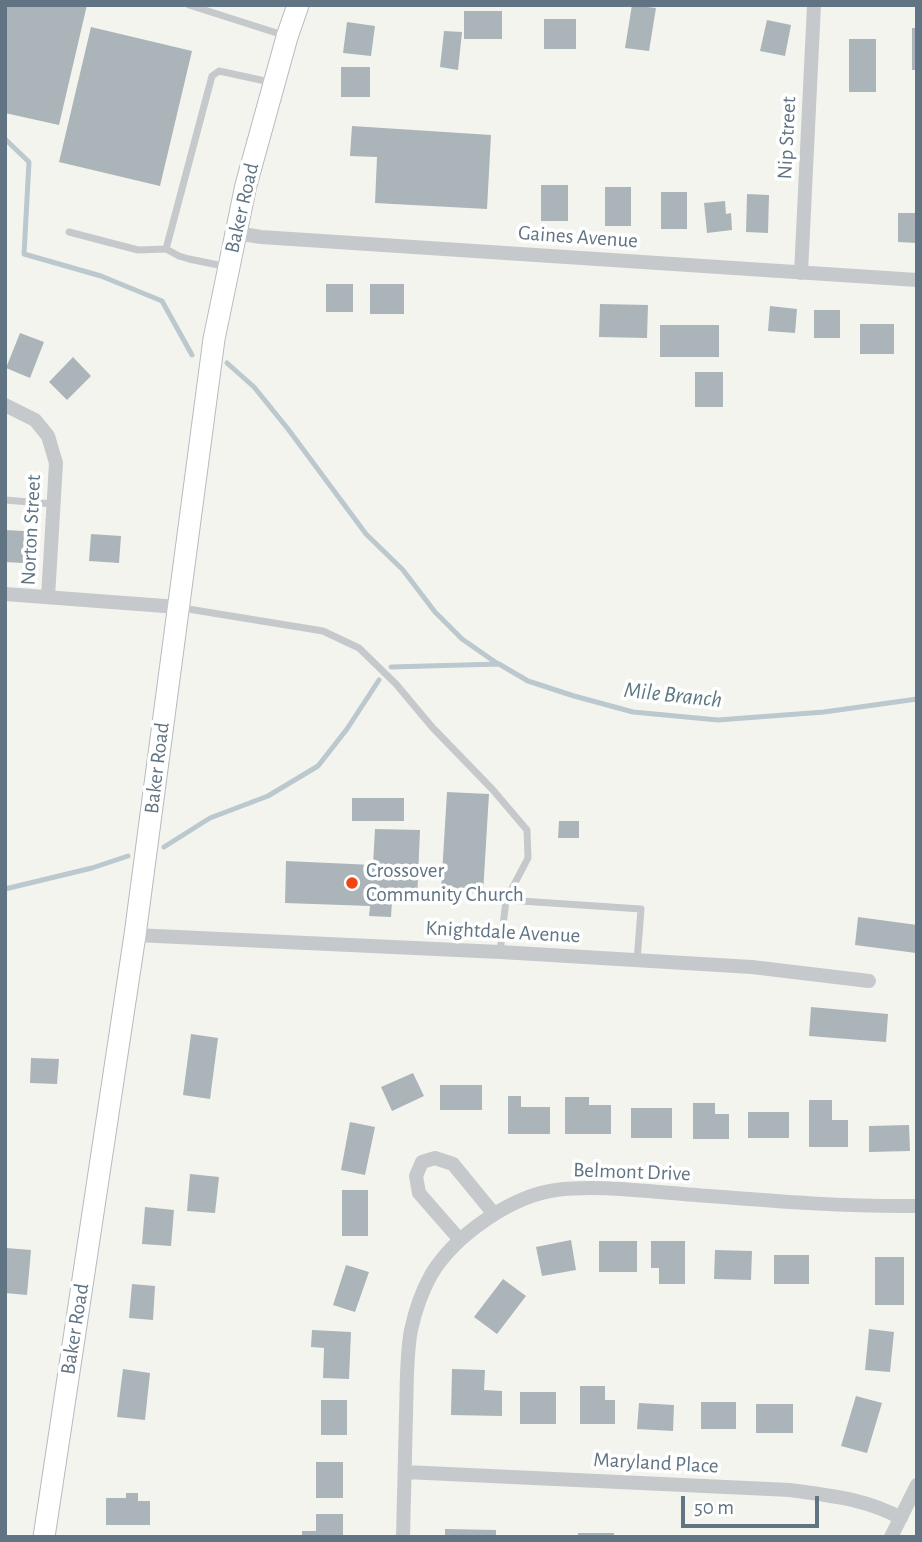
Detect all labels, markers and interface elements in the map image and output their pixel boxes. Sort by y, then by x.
street label: Nip Street [772,96,802,180]
street label: Baker Road [219,160,265,256]
street label: Gaines Avenue [517,220,639,254]
street label: Norton Street [16,474,46,586]
water label: Mile Branch [623,676,723,714]
street label: Baker Road [139,721,175,815]
place label: Crossover Community Church [366,858,524,908]
marker: Crossover Community Church [344,875,360,891]
street label: Knightdale Avenue [425,915,581,949]
street label: Belmont Drive [573,1157,691,1187]
street label: Baker Road [55,1282,95,1376]
street label: Maryland Place [593,1447,719,1479]
scale bar [684,1482,822,1526]
text: 50 m [694,1497,734,1518]

